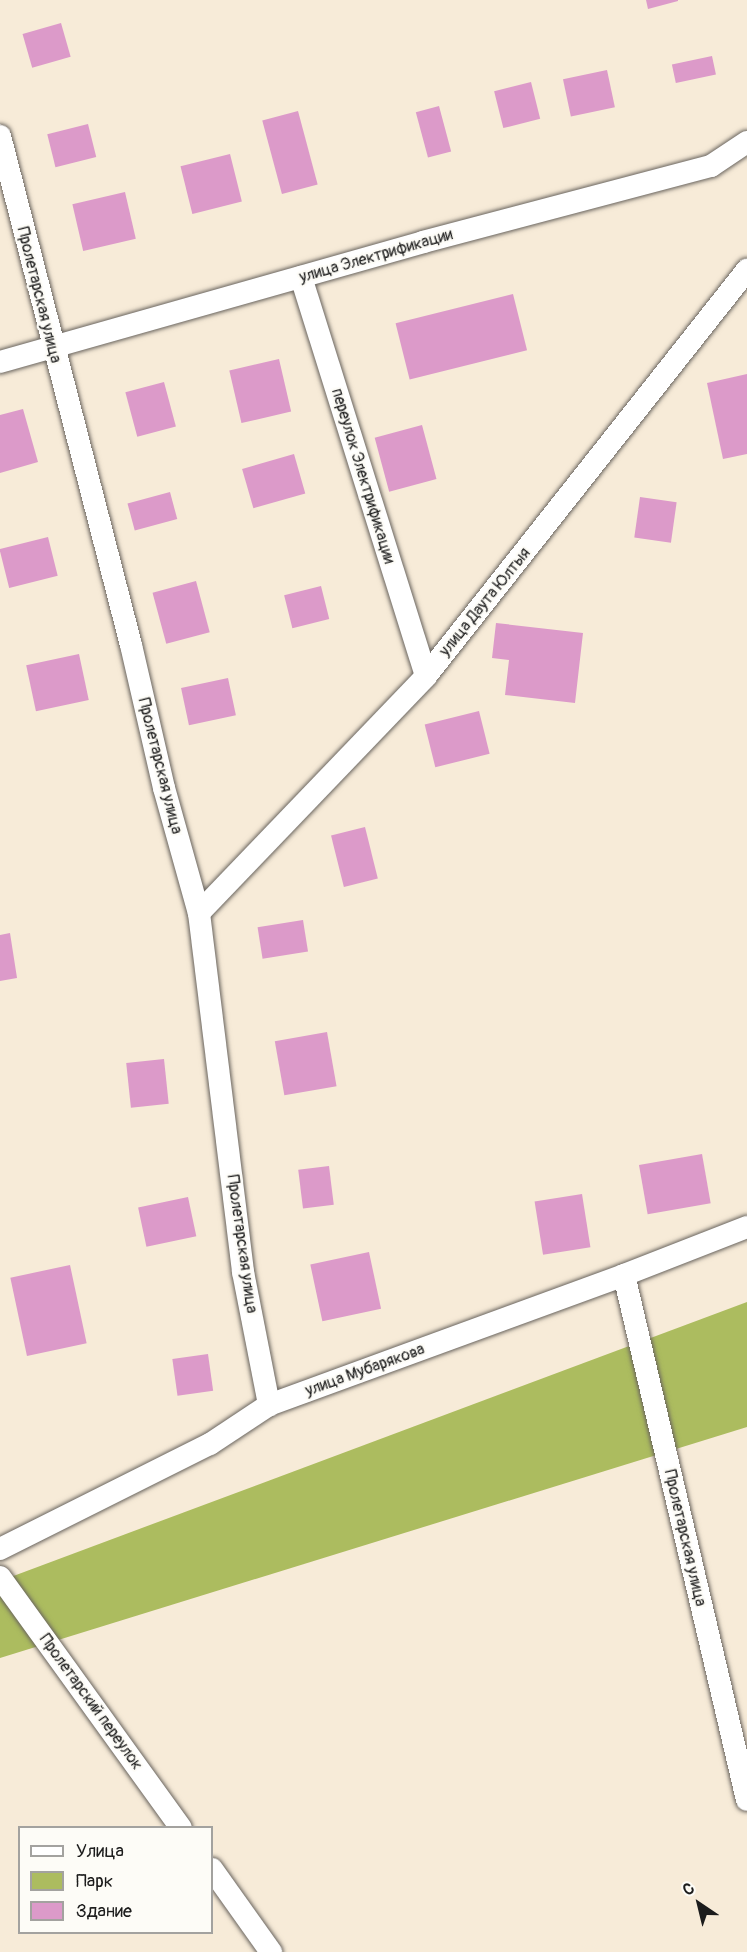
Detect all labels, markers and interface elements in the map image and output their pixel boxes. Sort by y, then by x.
street label: Пролетарская улица [13,225,65,365]
street label: улица Электрификации [297,225,455,287]
street label: переулок Электрификации [327,386,399,566]
street label: улица Даута Юлтыя [435,544,535,660]
street label: Пролетарская улица [134,696,186,836]
street label: Пролетарская улица [223,1173,261,1315]
street label: улица Мубарякова [303,1340,427,1400]
street label: Пролетарская улица [660,1468,710,1608]
street label: Пролетарский переулок [35,1630,147,1774]
legend [18,1826,213,1934]
text: Улица [76,1840,124,1863]
text: Парк [76,1870,113,1893]
north arrow [669,1874,729,1934]
text: С [679,1878,698,1900]
text: Здание [76,1900,132,1923]

